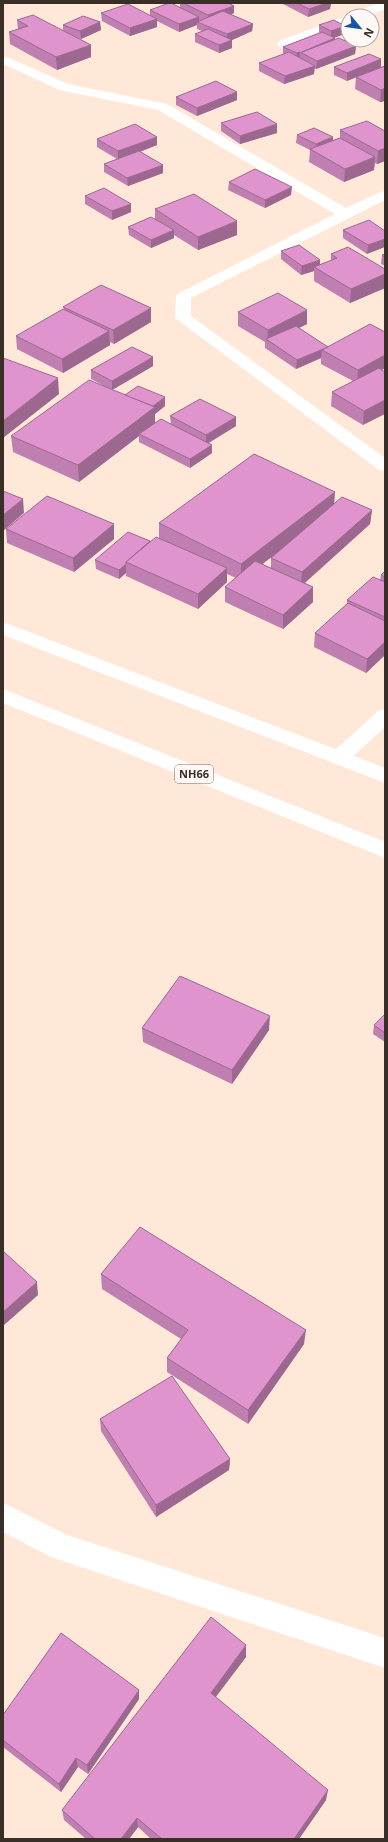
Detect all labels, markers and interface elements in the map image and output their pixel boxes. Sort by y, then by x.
north arrow [340,8,380,48]
text: N [360,26,378,41]
road number: NH66 [175,765,213,783]

